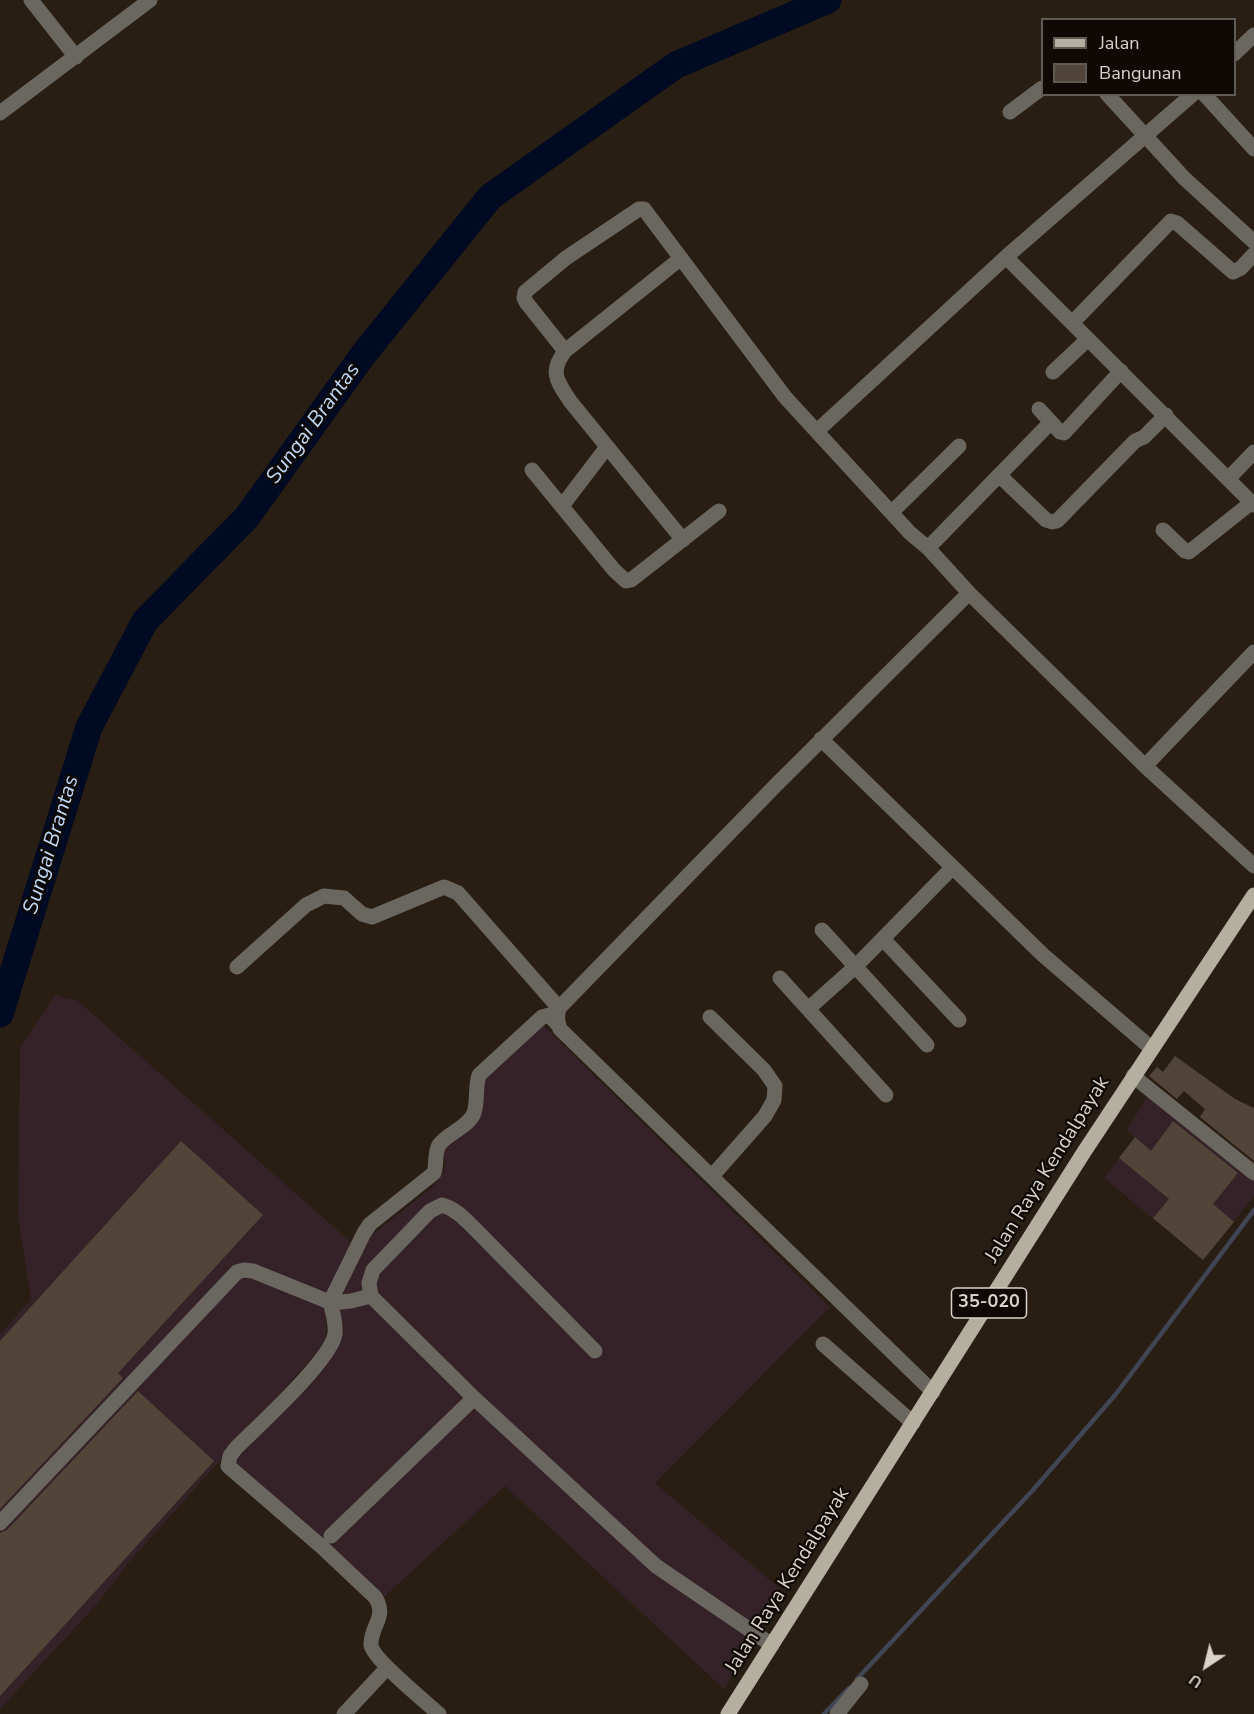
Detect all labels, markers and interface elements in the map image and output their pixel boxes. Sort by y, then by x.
legend [1041,18,1236,96]
text: Jalan [1099,31,1139,55]
text: Bangunan [1099,61,1182,85]
water label: Sungai Brantas [262,359,366,489]
water label: Sungai Brantas [19,773,85,917]
street label: Jalan Raya Kendalpayak [981,1072,1115,1268]
road number: 35-020 [952,1288,1026,1318]
street label: Jalan Raya Kendalpayak [721,1483,855,1679]
north arrow [1176,1636,1236,1696]
text: U [1185,1668,1207,1693]

